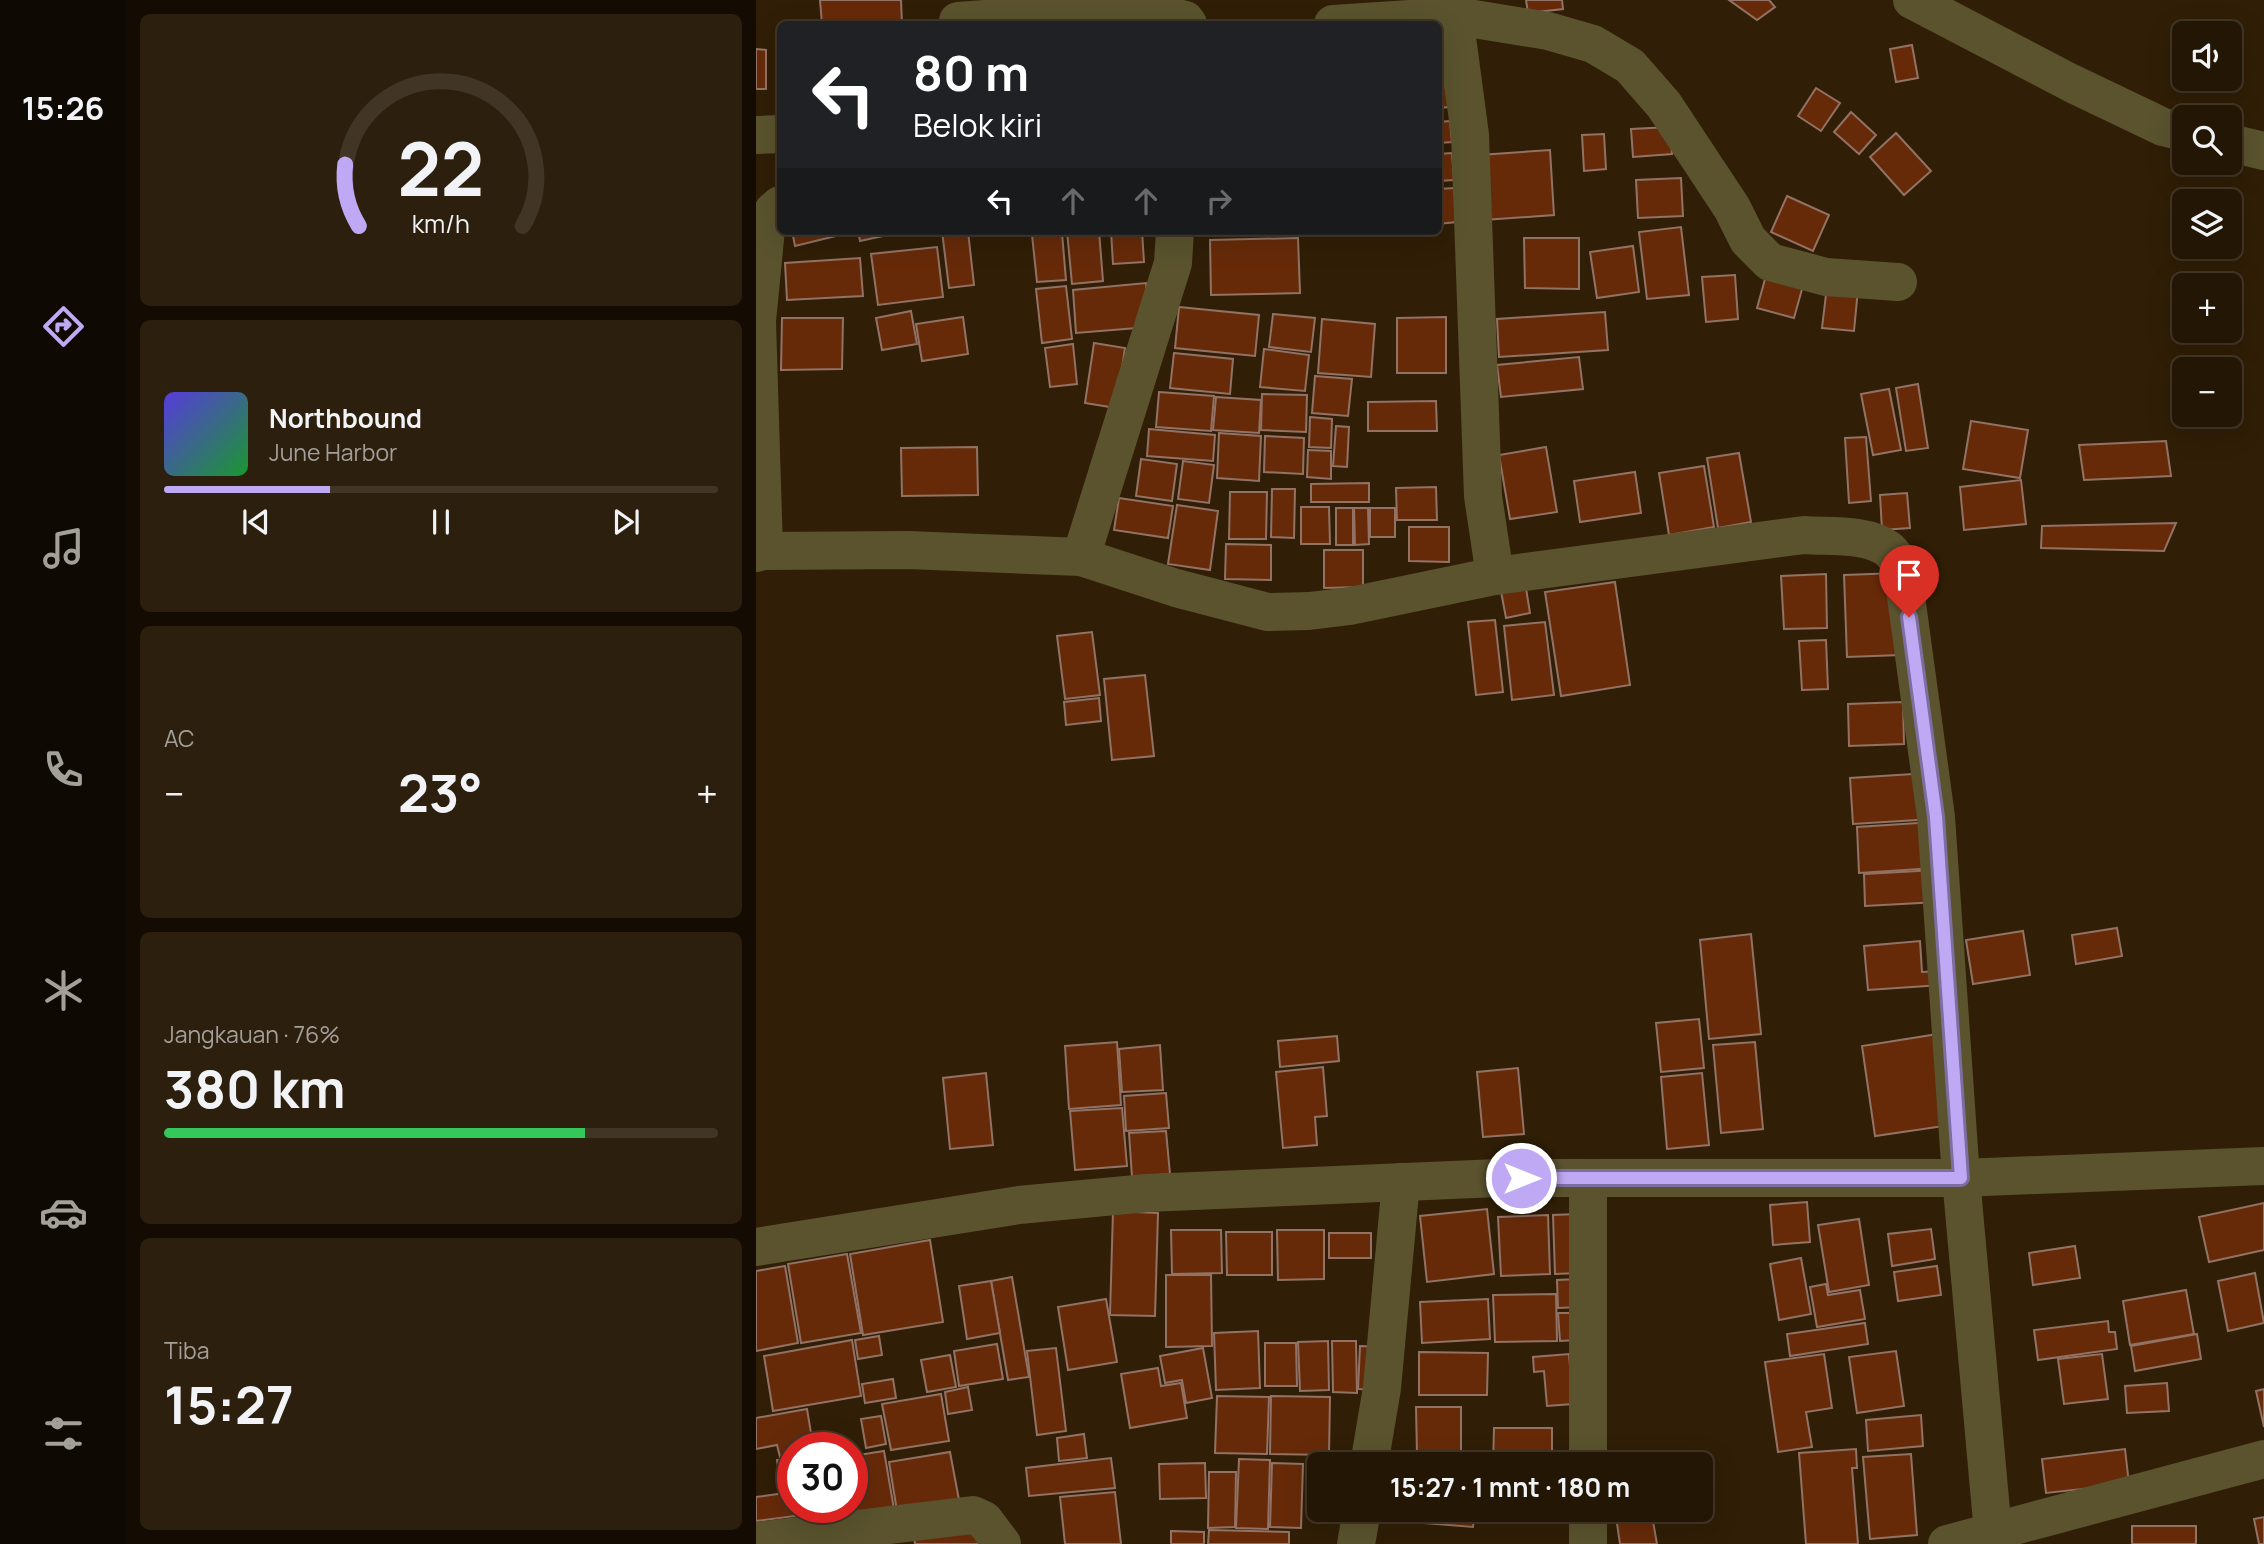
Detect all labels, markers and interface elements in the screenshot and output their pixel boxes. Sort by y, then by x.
map controls [2172,21,2242,427]
button: sound [2172,21,2242,91]
text: 80 m [913,39,1029,106]
icon: left [798,49,889,140]
text: 15:26 [22,86,104,130]
text: Belok kiri [913,103,1042,147]
button: search [2172,105,2242,175]
text: 22 [398,118,484,218]
icon: left [981,182,1019,220]
icon: ahead [1054,182,1092,220]
icon: ahead [1127,182,1165,220]
icon: right [1200,182,1238,220]
button: layers [2172,189,2242,259]
text: km/h [412,206,470,241]
button: + [2172,273,2242,343]
icon: directions [39,302,88,351]
button: − [2172,357,2242,427]
text: Northbound [269,400,422,436]
text: June Harbor [269,436,397,468]
icon: previous [237,503,275,541]
icon: pause [422,503,460,541]
icon: next [607,503,645,541]
icon: music [39,524,88,573]
pin [1879,545,1939,617]
icon: arrive [1890,556,1928,594]
text: AC [164,722,195,754]
icon: phone [39,745,88,794]
text: 23° [398,757,483,828]
text: − [164,767,185,819]
text: + [696,767,718,819]
icon: climate [39,966,88,1015]
text: Jangkauan · 76% [164,1018,340,1050]
text: 380 km [164,1053,345,1124]
position arrow [1484,1141,1558,1215]
icon: car [39,1188,88,1237]
text: Tiba [164,1334,209,1366]
text: 15:27 [164,1369,294,1440]
icon: filters [39,1409,88,1458]
speed limit sign: 30 [777,1432,868,1523]
text: 15:27 · 1 mnt · 180 m [1390,1469,1630,1505]

